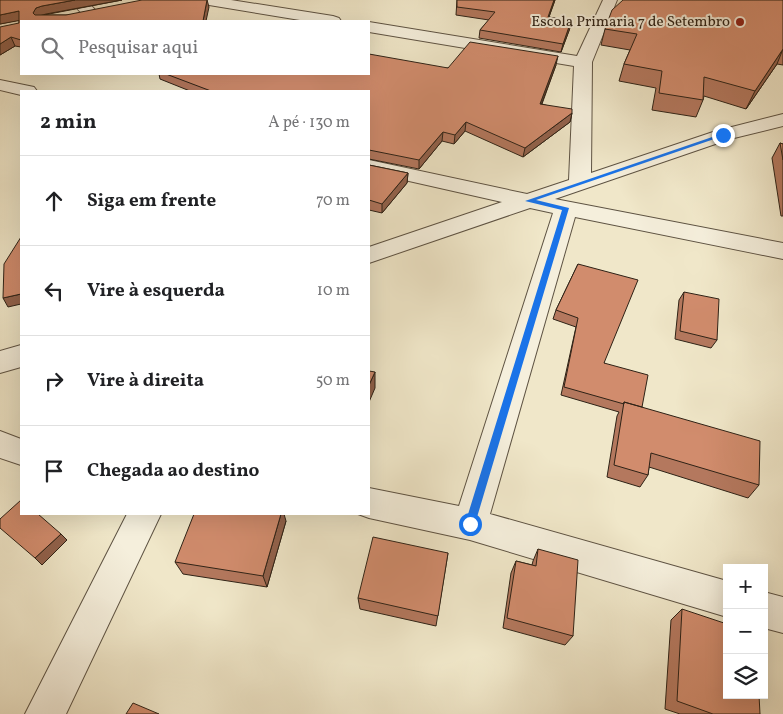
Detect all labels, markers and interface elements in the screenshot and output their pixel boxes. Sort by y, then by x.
place label: Escola Primaria 7 de Setembro [531,12,730,33]
marker: Escola Primaria 7 de Setembro [734,16,746,28]
search box [20,20,370,75]
icon: search [38,34,66,62]
text: Pesquisar aqui [78,35,198,61]
text: 2 min [40,108,97,137]
text: A pé · 130 m [268,112,350,134]
route end [712,124,735,147]
icon: ahead [40,187,68,215]
text: Siga em frente [87,188,216,214]
text: 70 m [316,190,350,212]
icon: left [40,277,68,305]
text: Vire à esquerda [87,278,225,304]
text: 10 m [317,280,350,302]
icon: right [40,367,68,395]
text: Vire à direita [87,368,204,394]
text: 50 m [316,370,350,392]
icon: arrive [40,457,68,485]
text: Chegada ao destino [87,458,259,484]
route start [459,513,482,536]
map controls [723,564,768,699]
button: + [723,564,768,609]
button: − [723,609,768,654]
button: layers [723,654,768,699]

